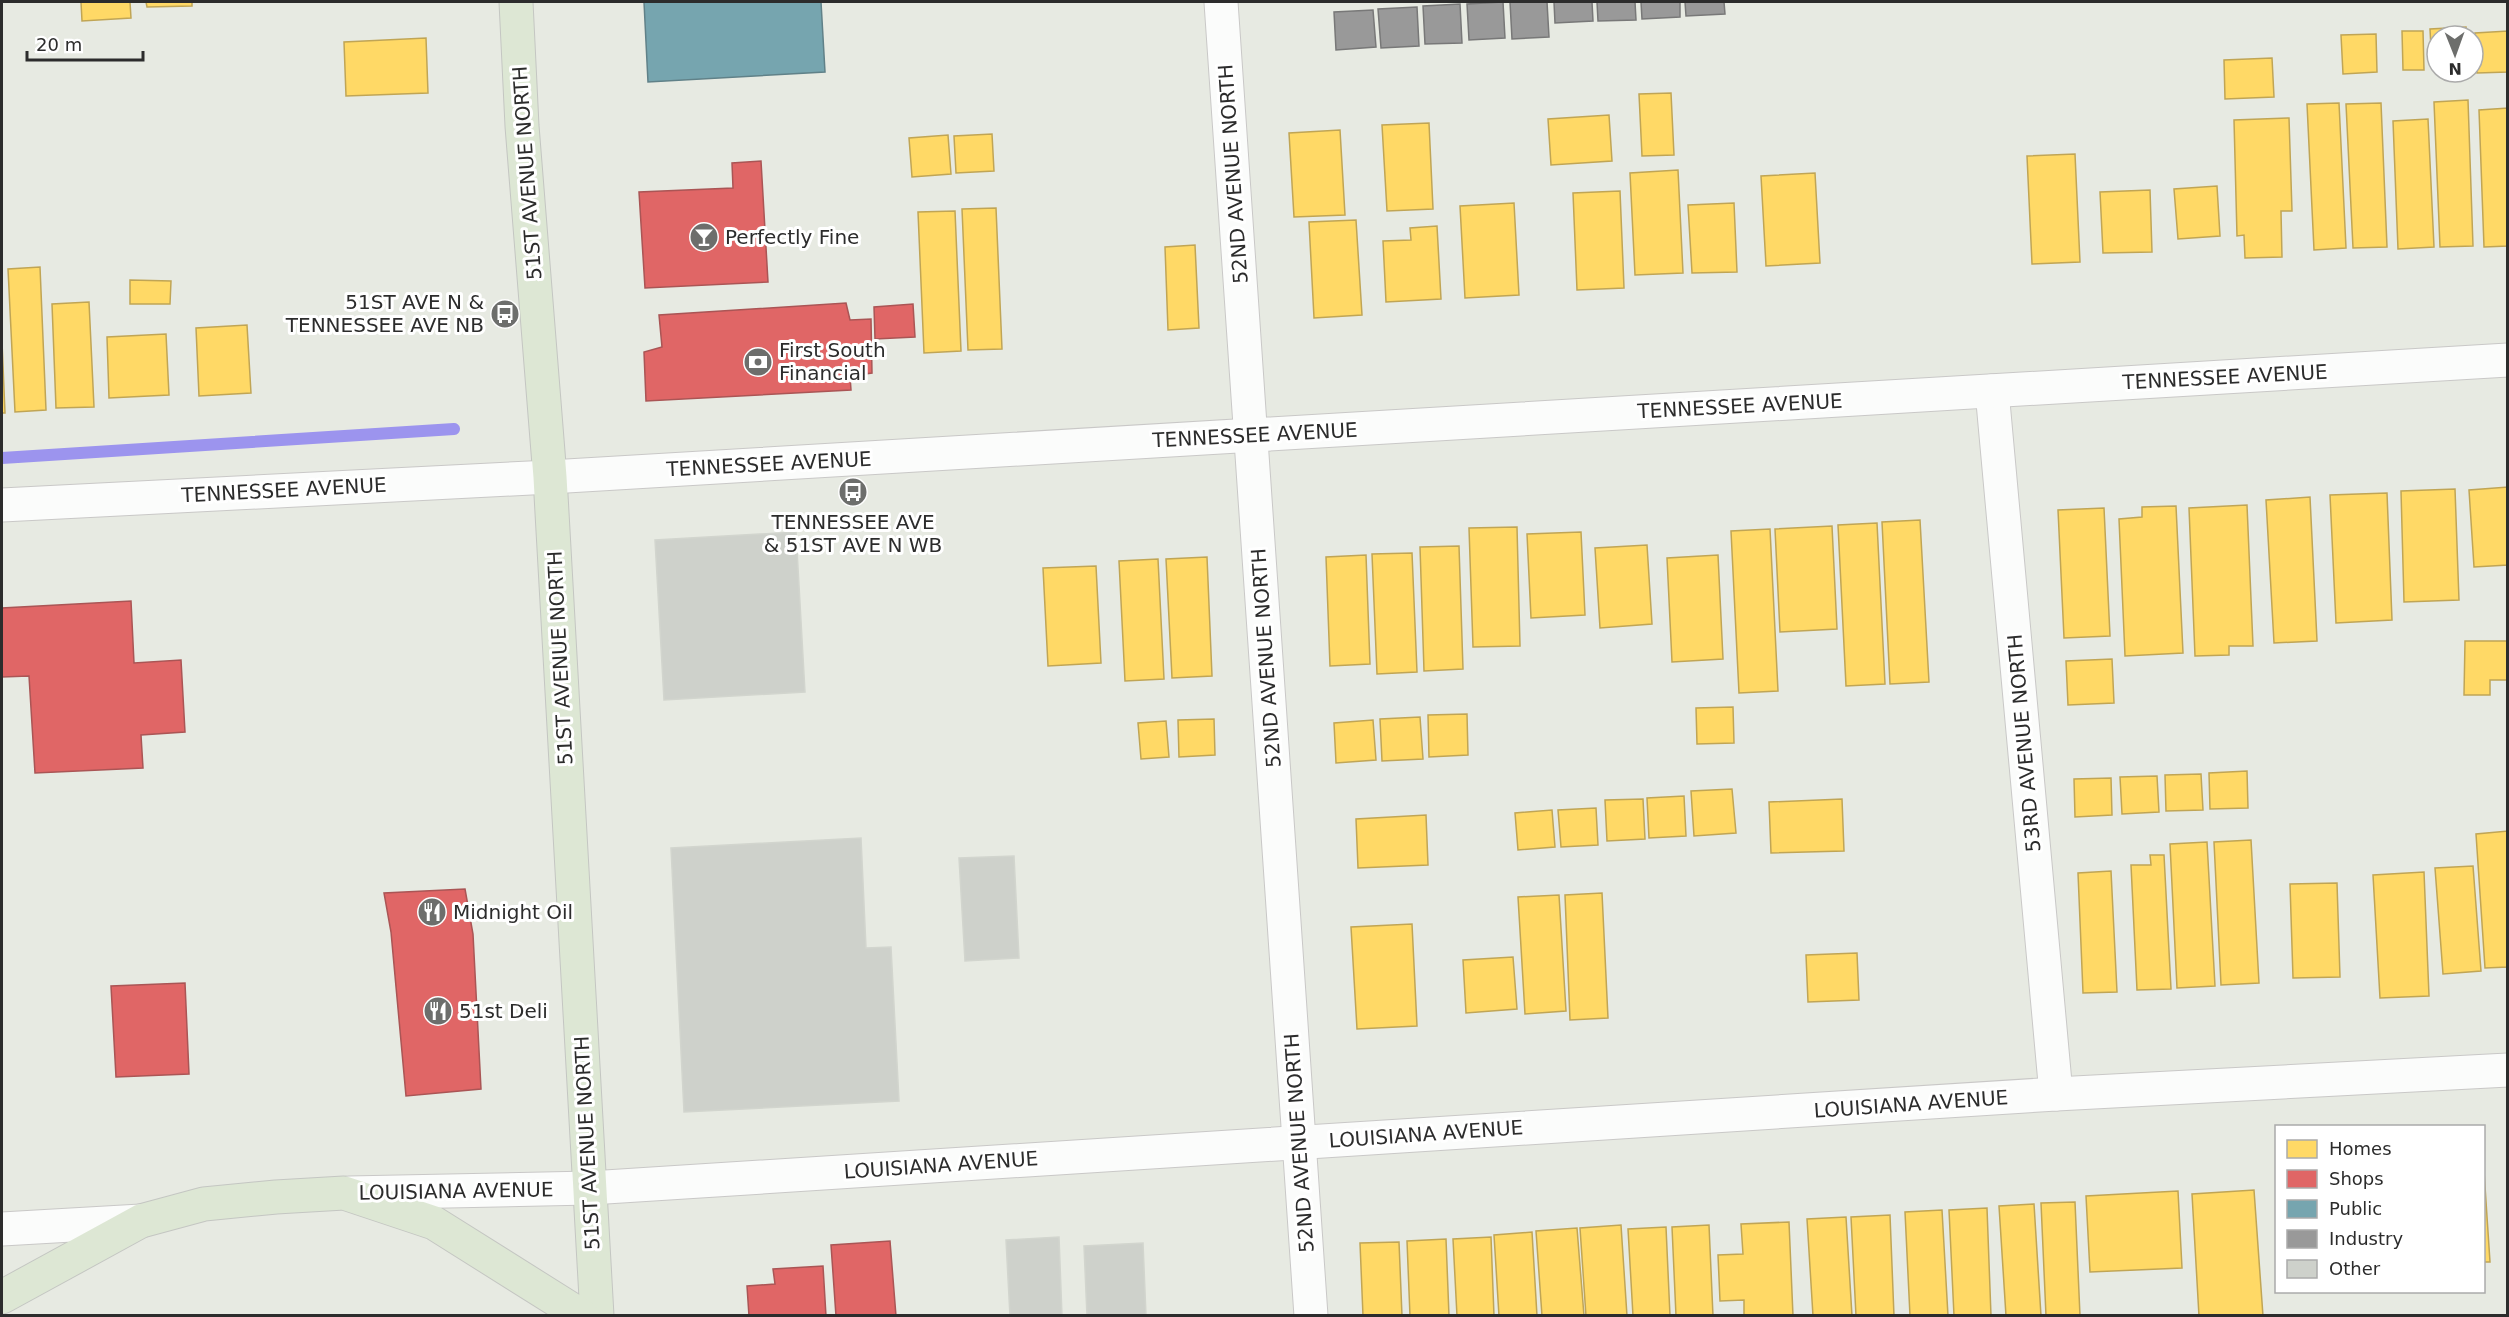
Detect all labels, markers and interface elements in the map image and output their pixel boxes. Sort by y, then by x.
scale bar [27,24,142,62]
north arrow [2425,24,2485,84]
text: 20 m [36,34,82,55]
text: N [2448,59,2462,78]
street label: 52ND AVENUE NORTH [1213,63,1253,285]
street label: 51ST AVENUE NORTH [508,65,546,281]
bar icon: Perfectly Fine [688,221,720,253]
place label: Perfectly Fine [725,225,859,249]
place label: 51ST AVE N & TENNESSEE AVE NB [285,290,484,337]
bus stop icon: 51ST AVE N & TENNESSEE AVE NB [489,298,521,330]
place label: First South Financial [779,338,886,385]
bank icon: First South Financial [742,346,774,378]
street label: TENNESSEE AVENUE [2121,360,2328,394]
street label: TENNESSEE AVENUE [1636,389,1843,423]
street label: TENNESSEE AVENUE [1151,418,1358,452]
street label: TENNESSEE AVENUE [665,447,872,481]
street label: TENNESSEE AVENUE [180,473,387,507]
bus stop icon: TENNESSEE AVE & 51ST AVE N WB [837,476,869,508]
place label: TENNESSEE AVE & 51ST AVE N WB [764,510,942,557]
street label: 52ND AVENUE NORTH [1246,547,1286,769]
street label: 51ST AVENUE NORTH [542,550,578,766]
street label: 53RD AVENUE NORTH [2003,633,2045,853]
restaurant icon: Midnight Oil [416,896,448,928]
place label: Midnight Oil [453,900,573,924]
restaurant icon: 51st Deli [422,995,454,1027]
place label: 51st Deli [459,999,548,1023]
street label: 52ND AVENUE NORTH [1279,1032,1319,1254]
street label: 51ST AVENUE NORTH [569,1035,605,1251]
street label: LOUISIANA AVENUE [1813,1085,2009,1123]
street label: LOUISIANA AVENUE [1328,1115,1524,1153]
legend [2275,1125,2485,1293]
text: Homes [2329,1138,2392,1159]
street label: LOUISIANA AVENUE [843,1146,1039,1184]
text: Shops [2329,1168,2384,1189]
street label: LOUISIANA AVENUE [358,1177,554,1205]
text: Public [2329,1198,2382,1219]
text: Industry [2329,1228,2403,1249]
text: Other [2329,1258,2381,1279]

